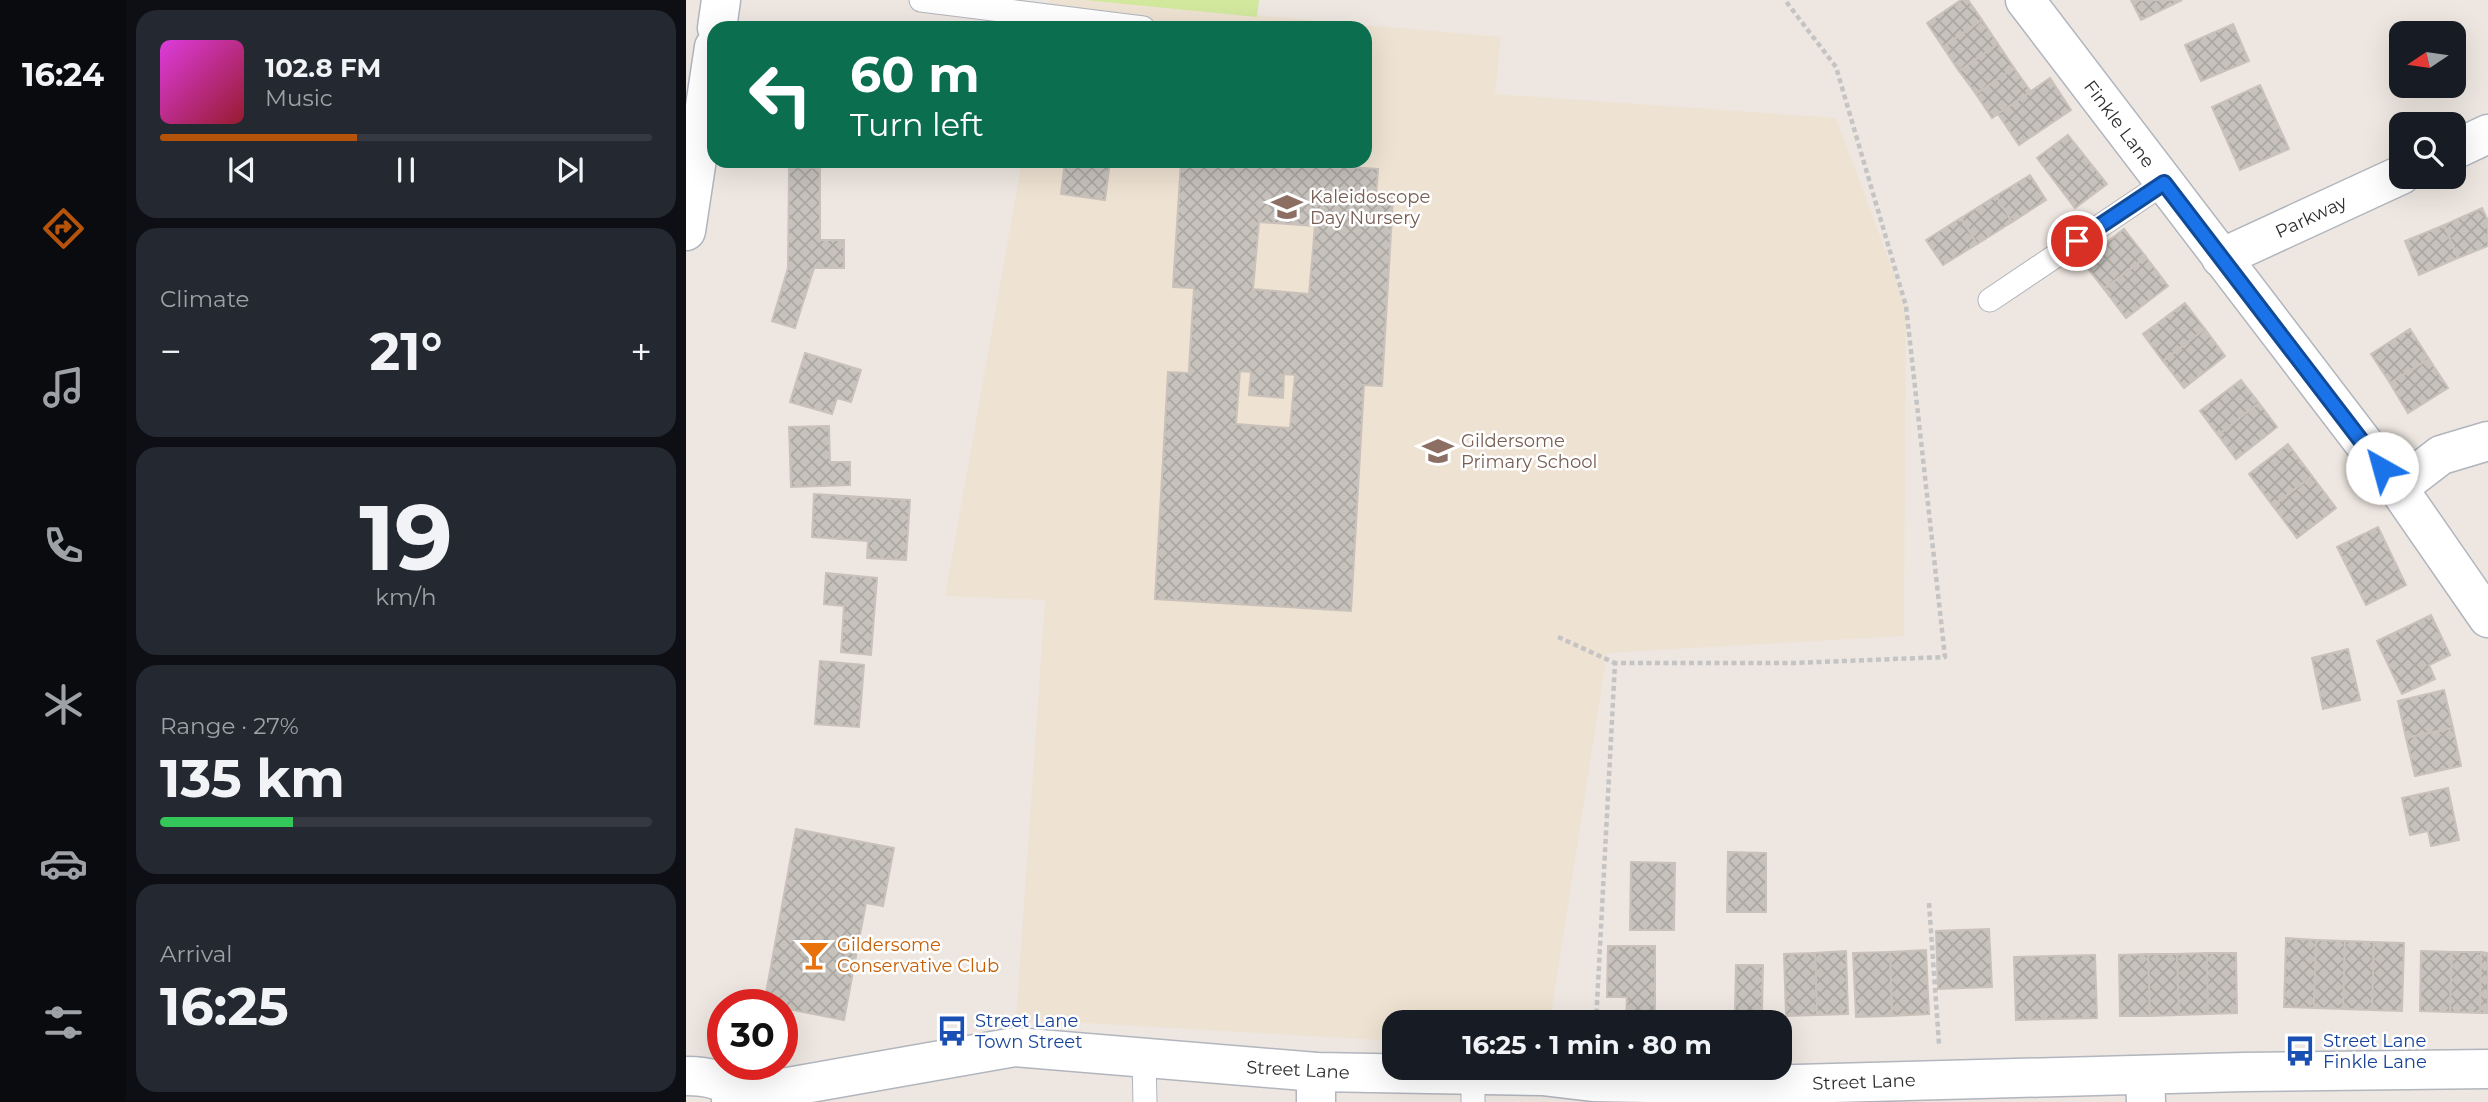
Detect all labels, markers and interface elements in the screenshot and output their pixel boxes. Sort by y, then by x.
north arrow [2389,21,2466,98]
map controls [2389,21,2466,189]
text: 60 m [850,45,980,104]
icon: left [735,49,826,140]
text: 102.8 FM [265,52,381,84]
text: 16:24 [22,55,104,94]
street label: Finkle Lane [2079,76,2159,172]
text: Music [265,84,333,112]
text: Turn left [850,105,984,144]
button: search [2389,112,2466,189]
icon: previous [223,151,261,189]
icon: pause [387,151,425,189]
icon: next [551,151,589,189]
place label: Kaleidoscope Day Nursery [1310,186,1430,229]
school or university icon: Kaleidoscope Day Nursery [1270,190,1304,224]
street label: Parkway [2272,191,2350,243]
icon: directions [39,204,88,253]
pin [2047,211,2107,271]
icon: arrive [2058,222,2096,260]
text: Climate [160,285,249,313]
text: 21° [370,320,442,383]
text: − [160,328,182,375]
text: + [630,328,652,375]
icon: music [39,363,88,412]
place label: Gildersome Primary School [1461,430,1597,473]
position arrow [2345,431,2419,505]
school or university icon: Gildersome Primary School [1421,434,1455,468]
text: 19 [359,482,453,593]
icon: phone [39,521,88,570]
text: km/h [375,583,437,611]
icon: climate [39,680,88,729]
text: Range · 27% [160,712,299,740]
text: 135 km [160,747,345,810]
icon: car [39,839,88,888]
place label: Gildersome Conservative Club [837,934,999,977]
bar icon: Gildersome Conservative Club [797,938,831,972]
text: Arrival [160,940,233,968]
text: 16:25 [160,975,289,1038]
speed limit sign: 30 [707,989,798,1080]
icon: filters [39,998,88,1047]
place label: Street Lane Town Street [975,1010,1082,1053]
bus stop icon: Street Lane Town Street [935,1014,969,1048]
text: 16:25 · 1 min · 80 m [1462,1029,1712,1061]
place label: Street Lane Finkle Lane [2323,1030,2427,1073]
bus stop icon: Street Lane Finkle Lane [2283,1034,2317,1068]
street label: Street Lane [1246,1056,1350,1084]
street label: Street Lane [1812,1069,1916,1095]

